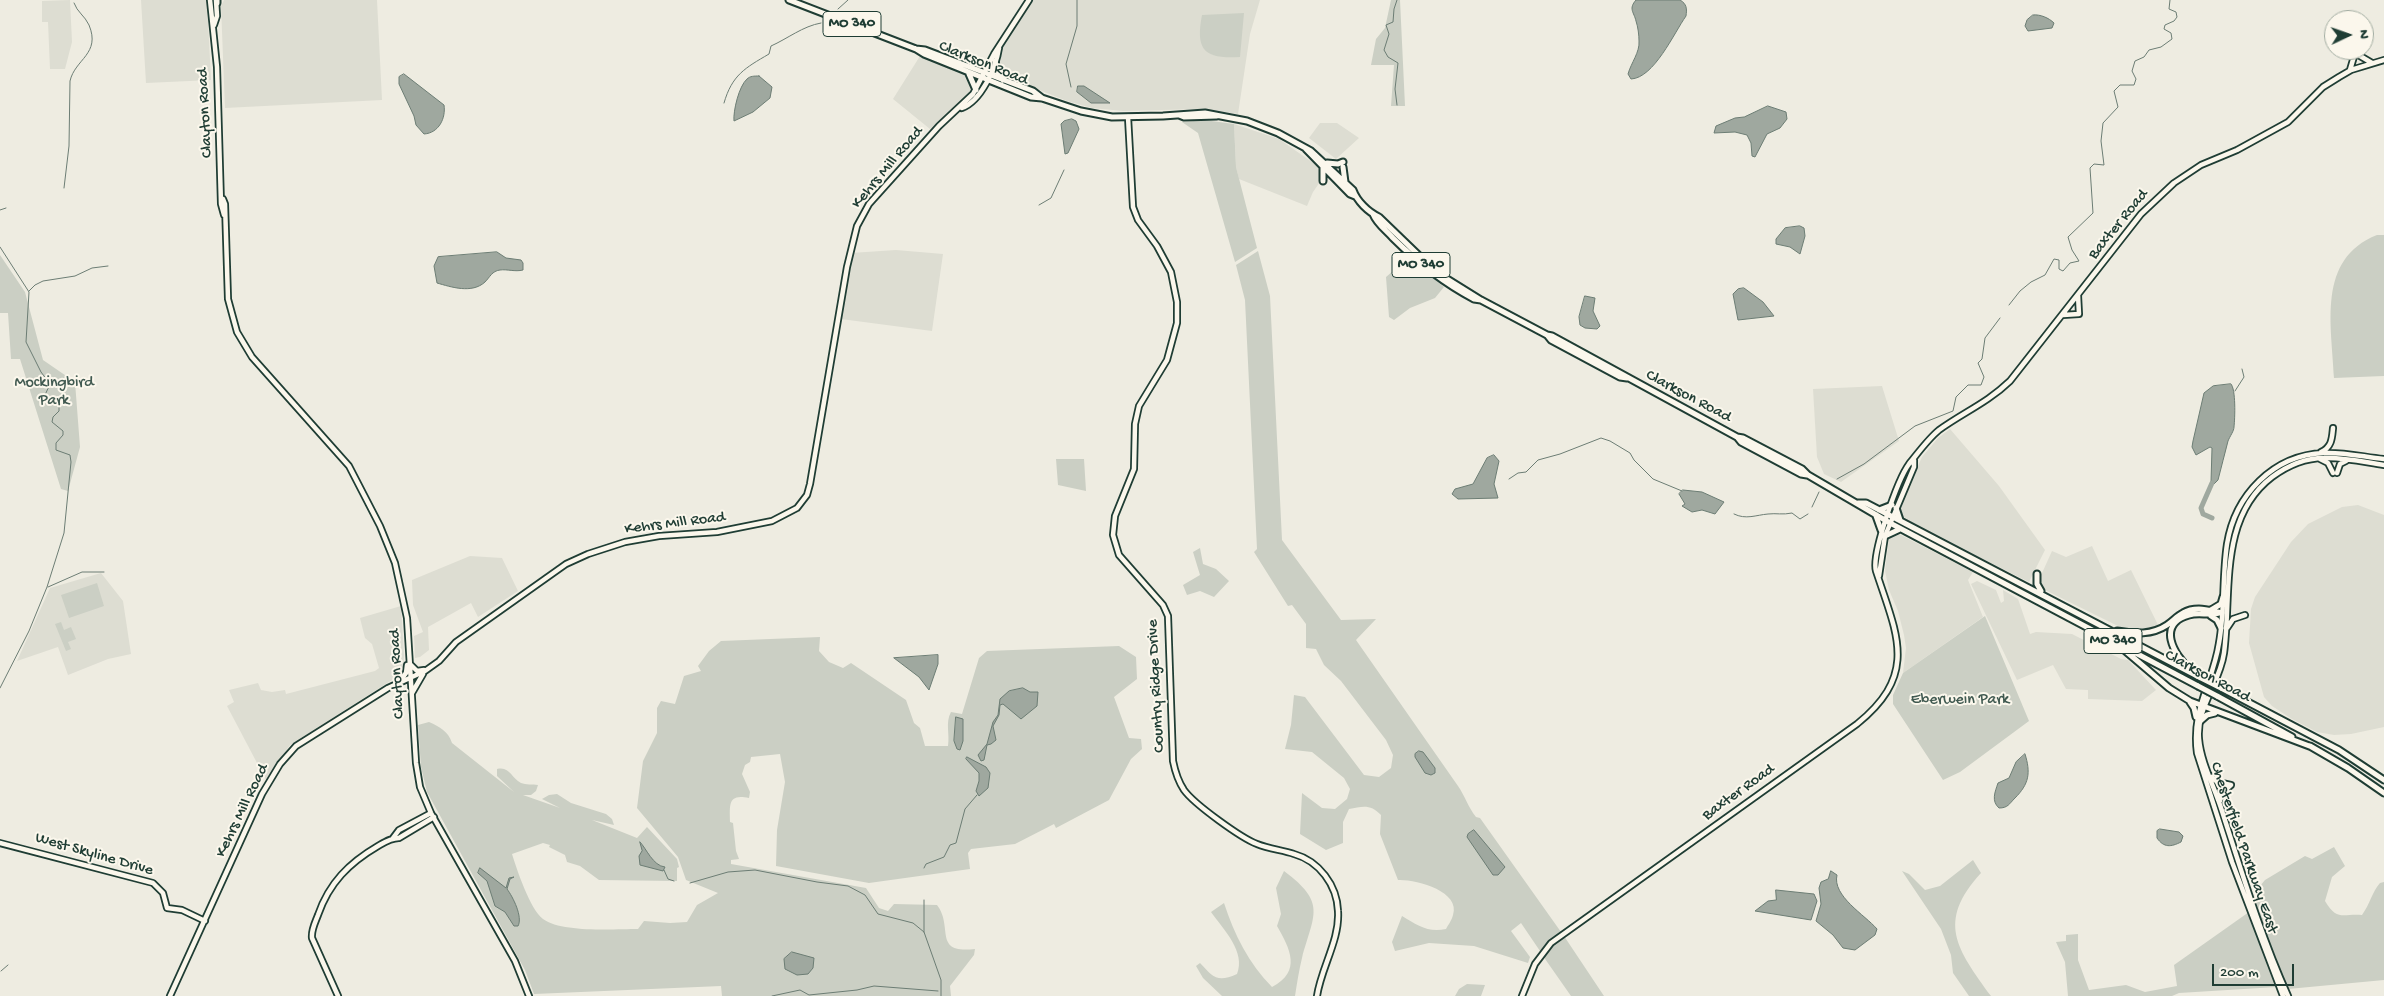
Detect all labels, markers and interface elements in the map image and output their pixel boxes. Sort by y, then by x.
north arrow [2324,10,2374,60]
road number: MO 340 [823,12,881,36]
text: N [2355,29,2372,39]
street label: Clarkson Road [936,37,1030,91]
street label: Clayton Road [194,67,218,159]
street label: Kehrs Mill Road [848,123,928,213]
street label: Baxter Road [2085,186,2153,264]
road number: MO 340 [1392,252,1450,278]
street label: Clarkson Road [1642,366,1734,428]
park label: Mockingbird Park [14,374,94,412]
street label: Kehrs Mill Road [624,508,726,540]
street label: Country Ridge Drive [1144,619,1170,753]
street label: Clayton Road [386,628,410,720]
road number: MO 340 [2084,628,2142,654]
street label: Clarkson Road [2161,646,2253,708]
park label: Eberwein Park [1911,691,2009,711]
street label: Baxter Road [1699,760,1779,826]
street label: Chesterfield Parkway East [2205,760,2281,936]
street label: Kehrs Mill Road [212,761,274,861]
street label: West Skyline Drive [33,829,155,881]
scale bar [2214,954,2296,986]
text: 200 m [2220,964,2259,982]

